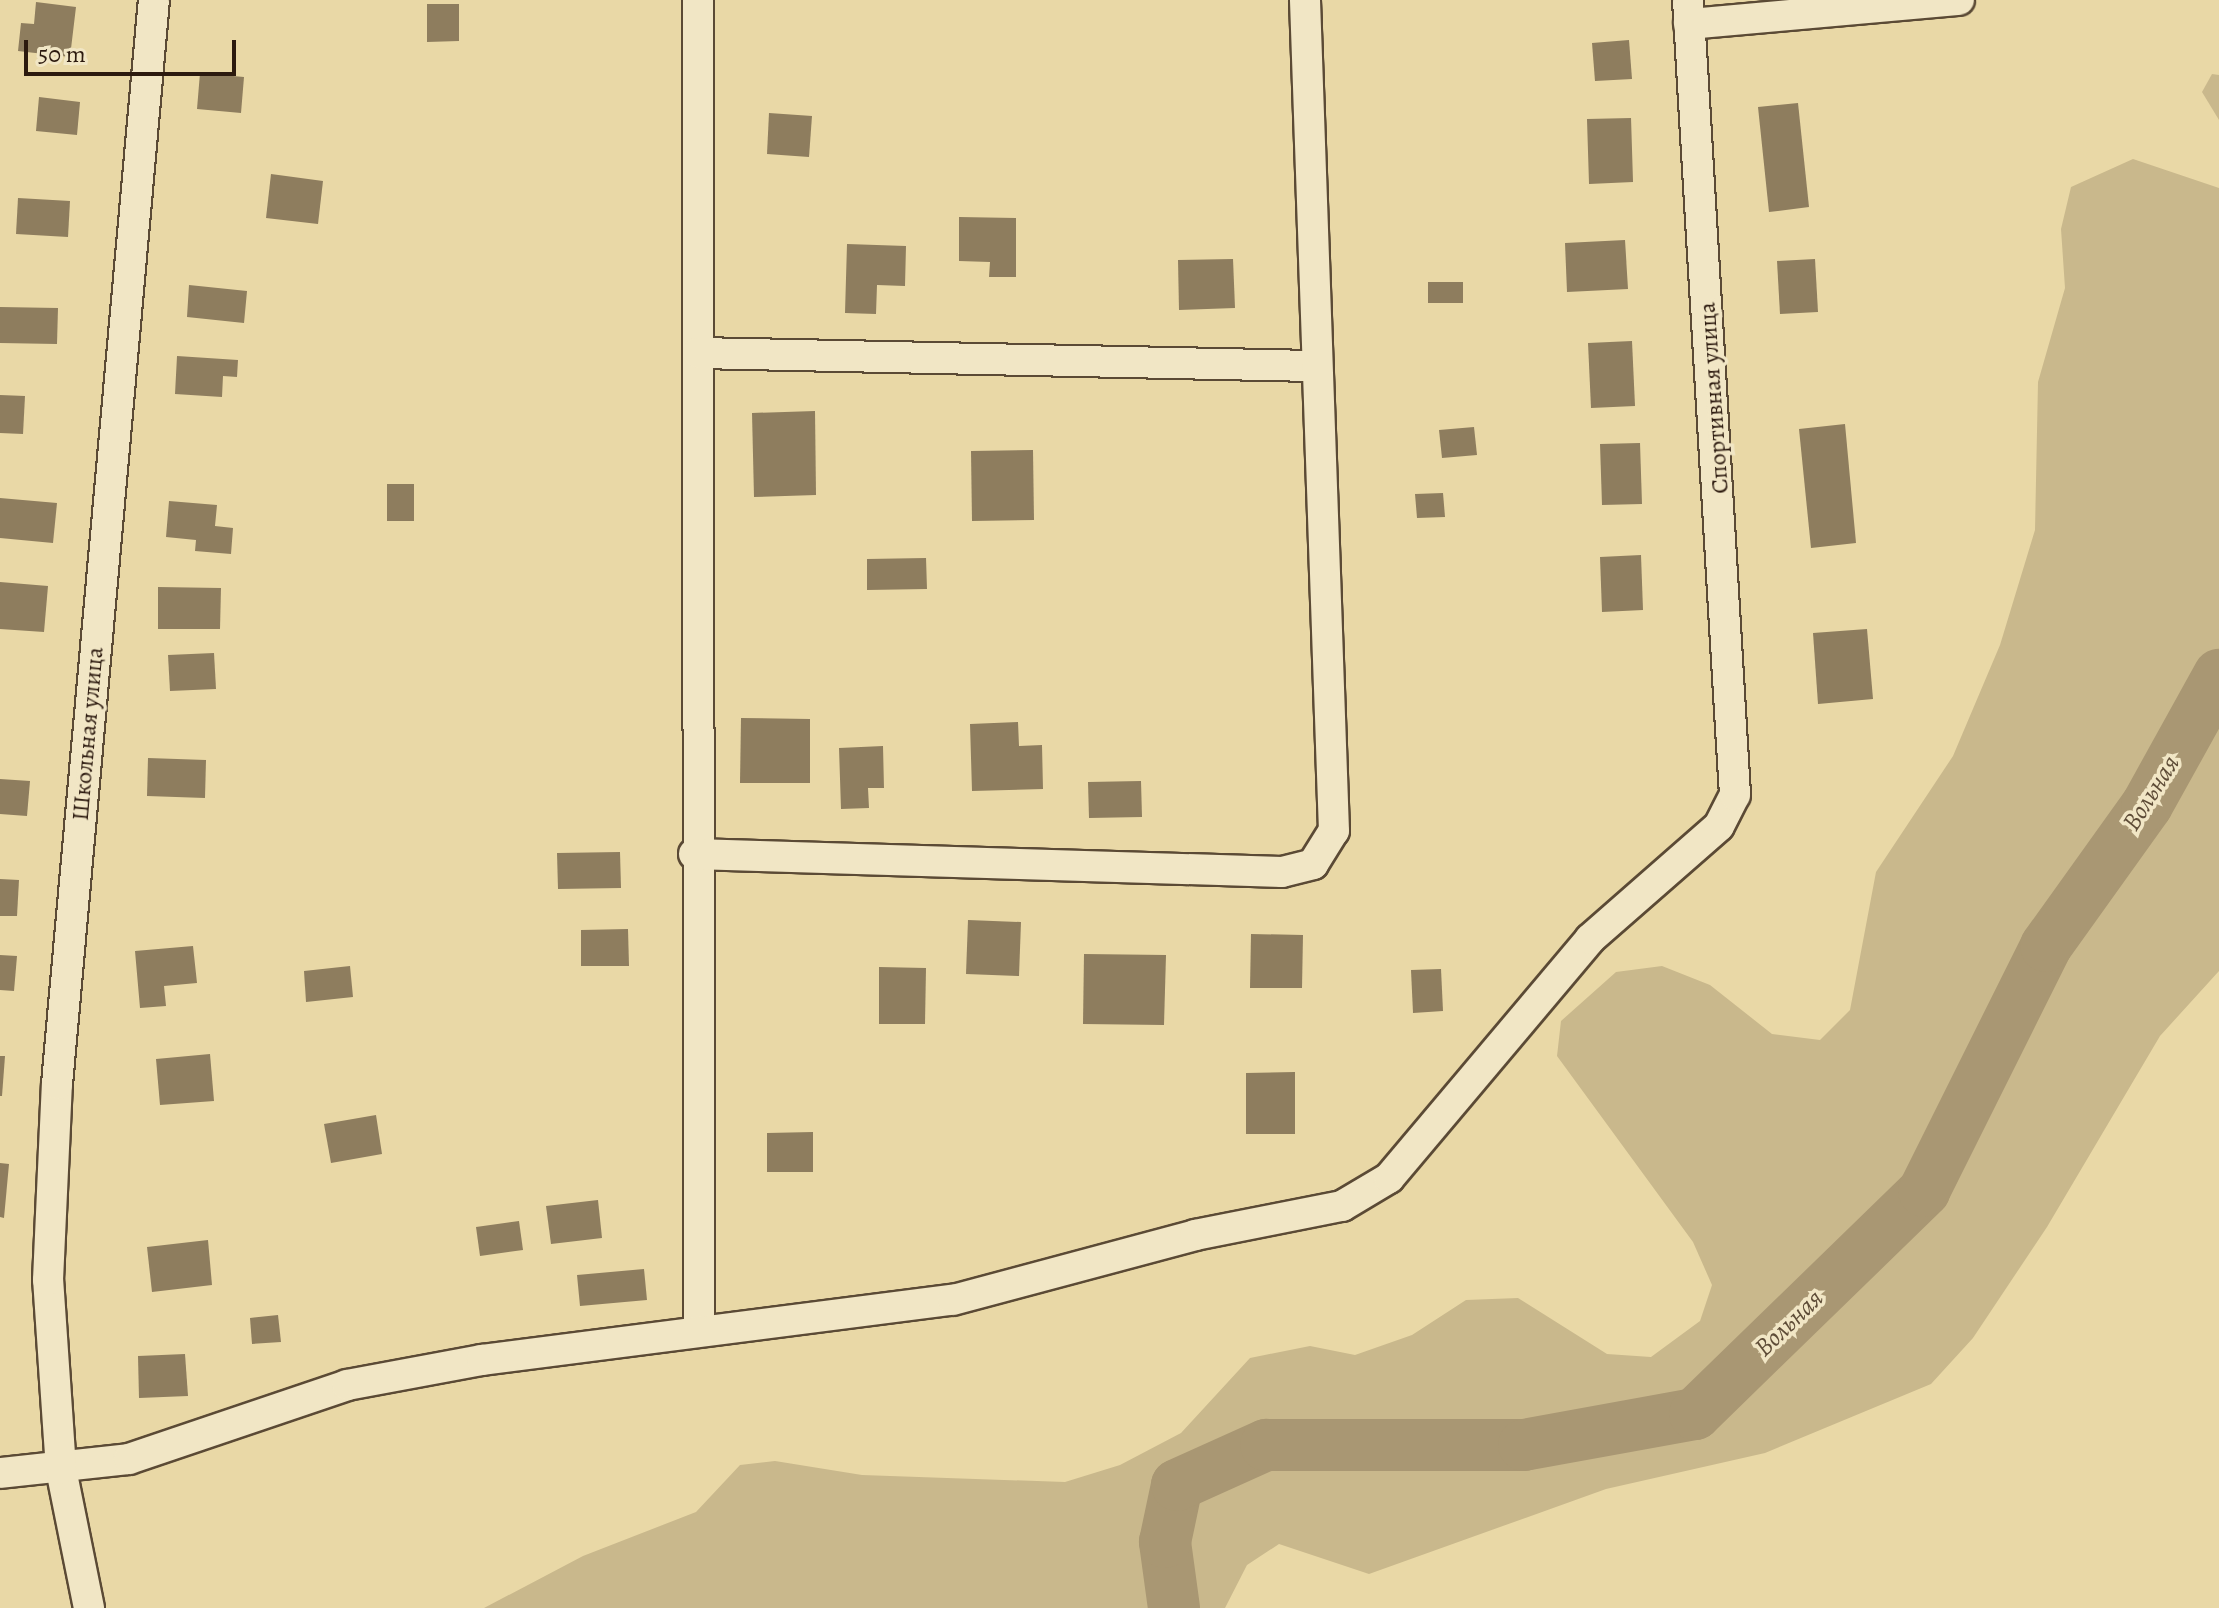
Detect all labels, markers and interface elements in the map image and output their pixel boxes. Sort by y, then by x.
scale bar [28,24,240,74]
text: 50 m [38,38,86,70]
street label: Спортивная улица [1693,301,1735,495]
street label: Школьная улица [66,646,110,822]
water label: Вольная [2116,749,2186,837]
water label: Вольная [1748,1283,1830,1363]

